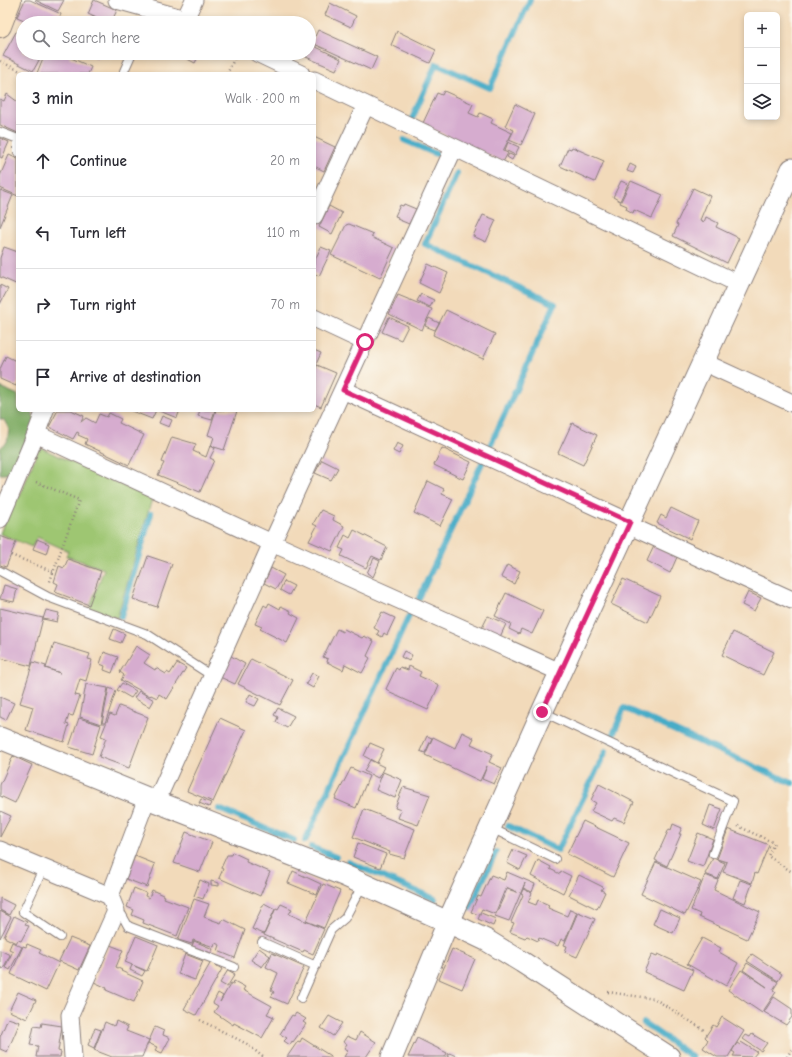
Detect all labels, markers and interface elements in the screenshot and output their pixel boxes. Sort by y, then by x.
map controls [744,12,780,120]
button: + [744,12,780,48]
search box [16,16,316,60]
icon: search [30,27,52,49]
text: Search here [62,29,140,47]
button: − [744,48,780,84]
button: layers [744,84,780,120]
text: 3 min [32,89,73,108]
text: Walk · 200 m [225,91,300,106]
icon: ahead [32,150,54,172]
text: Continue [70,152,127,170]
text: 20 m [270,153,300,168]
icon: left [32,222,54,244]
text: Turn left [70,224,126,242]
text: 110 m [267,225,300,240]
icon: right [32,294,54,316]
text: Turn right [70,296,136,314]
text: 70 m [271,297,300,312]
route start [356,333,374,351]
icon: arrive [32,366,54,388]
text: Arrive at destination [70,368,201,386]
route end [533,703,551,721]

